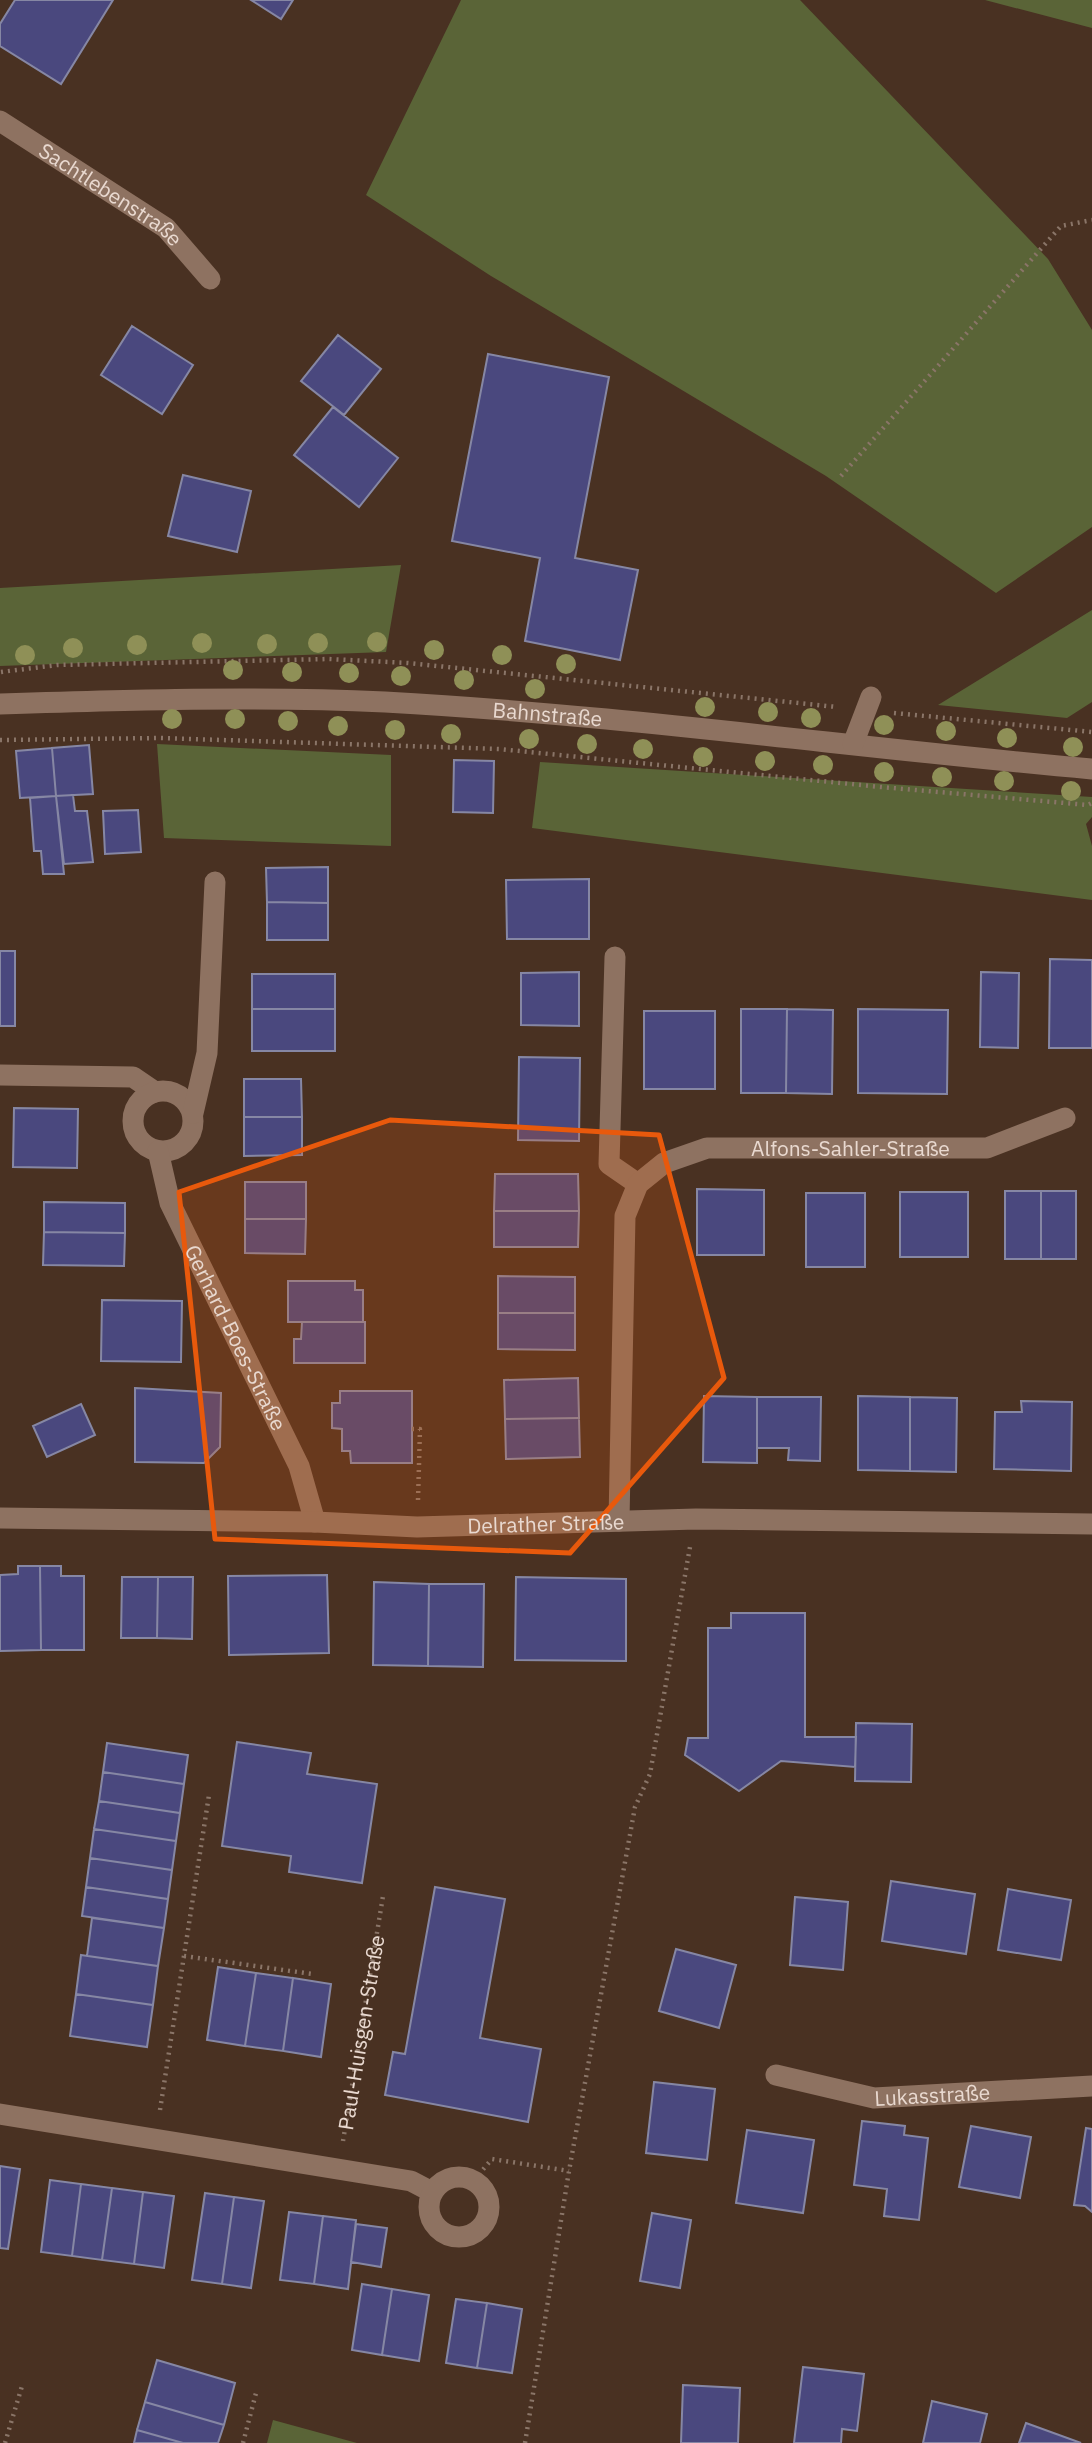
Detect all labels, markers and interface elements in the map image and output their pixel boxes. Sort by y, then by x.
street label: Sachtlebenstraße [34,136,189,252]
street label: Bahnstraße [492,695,604,733]
street label: Alfons-Sahler-Straße [751,1134,950,1162]
street label: Gerhard-Boes-Straße [178,1240,293,1435]
street label: Delrather Straße [467,1507,625,1540]
street label: Paul-Huisgen-Straße [331,1933,390,2132]
street label: Lukasstraße [874,2078,991,2112]

